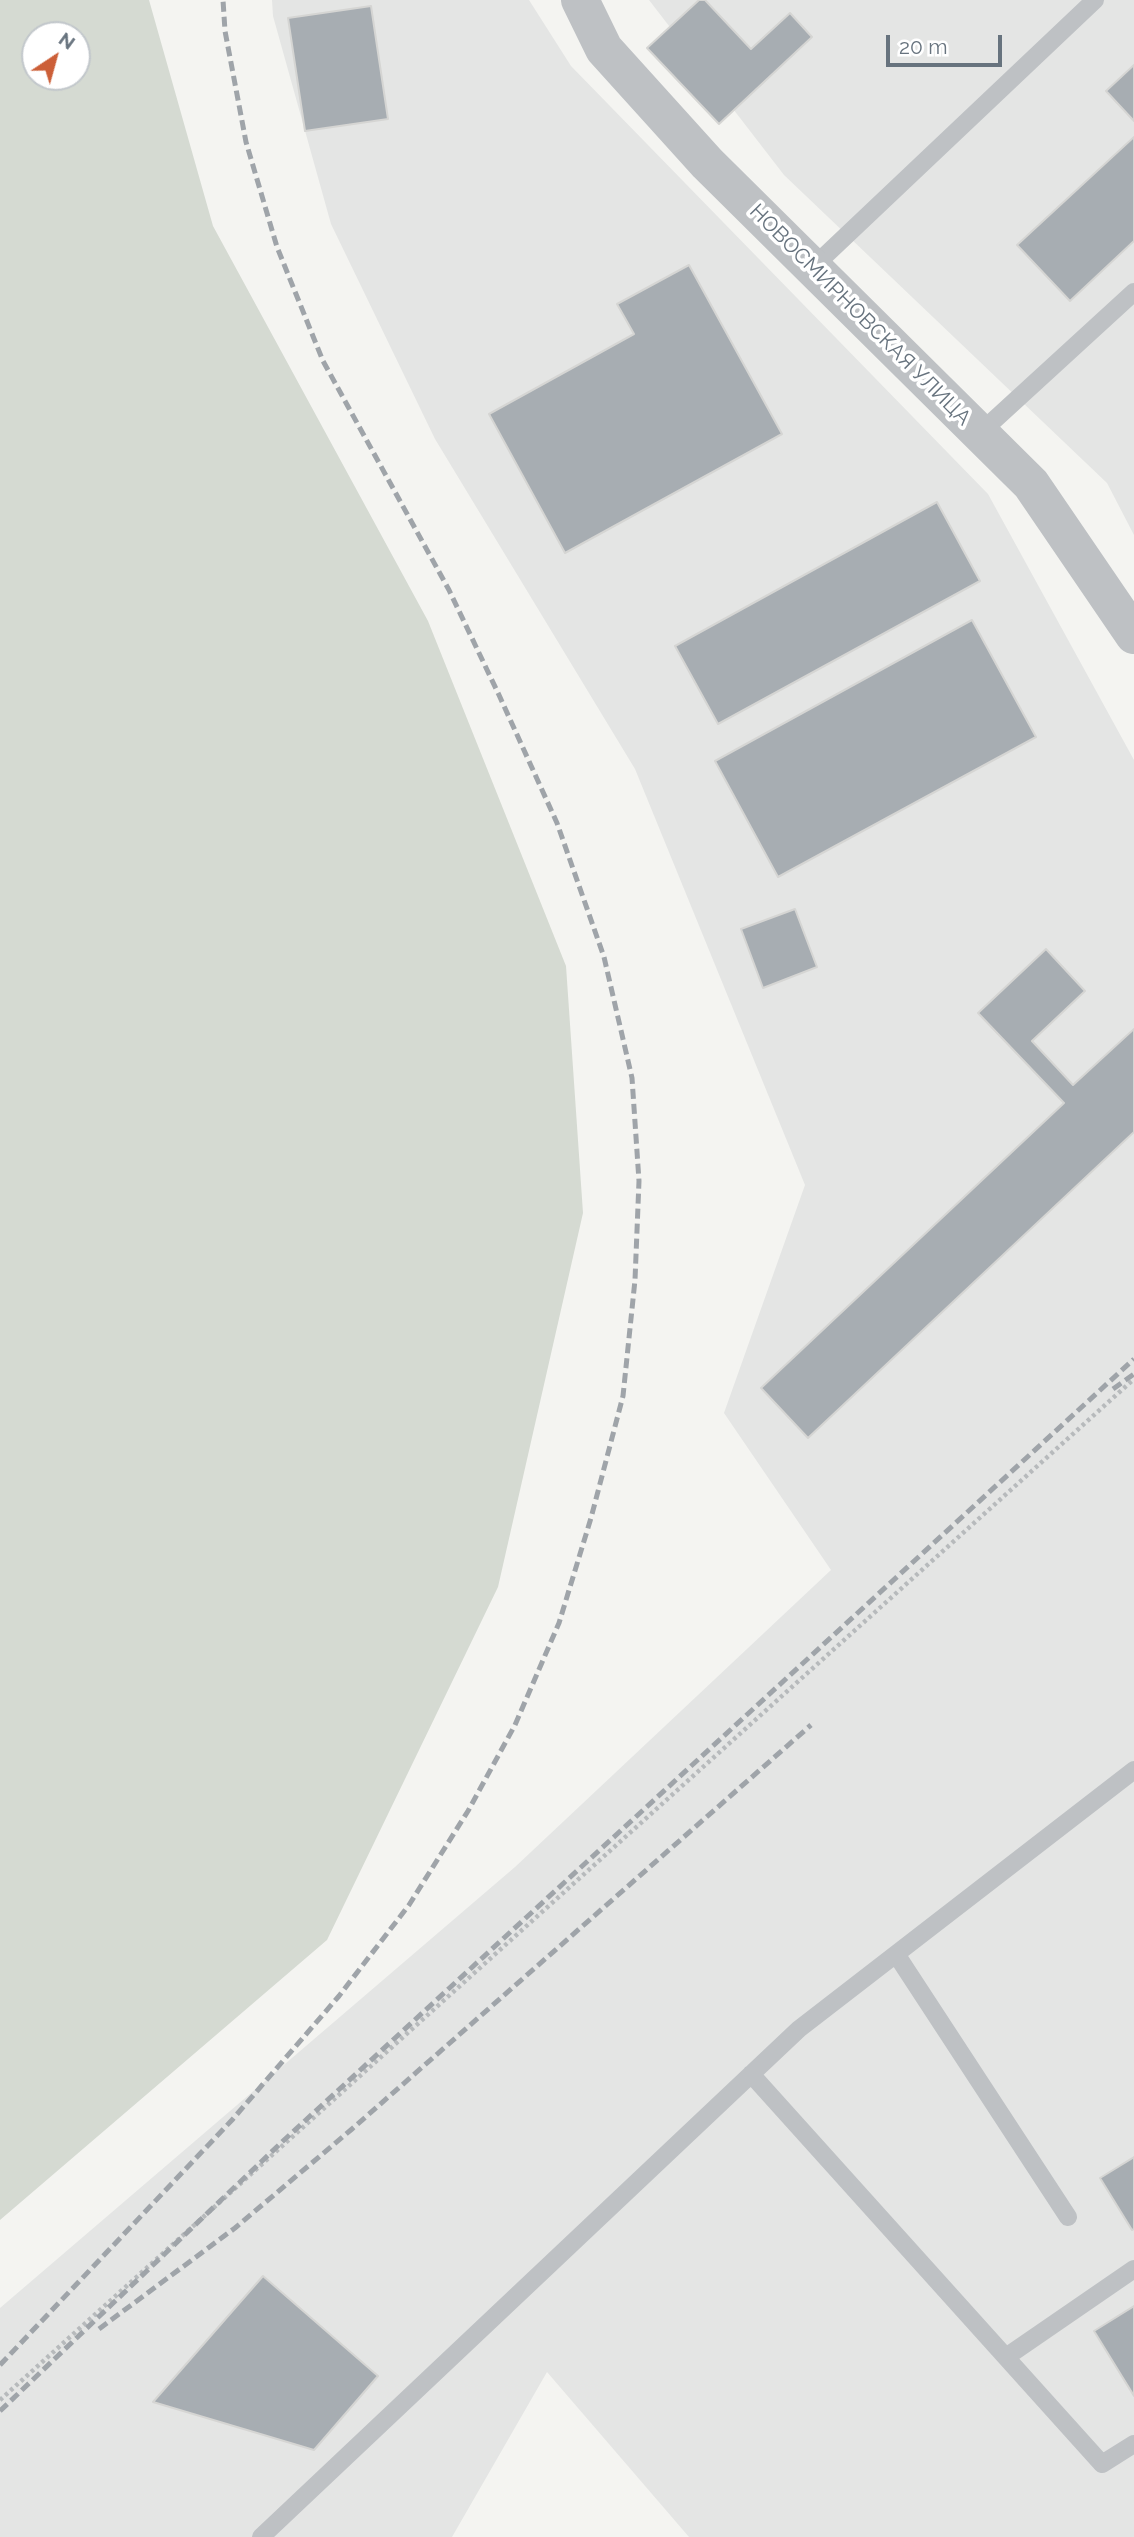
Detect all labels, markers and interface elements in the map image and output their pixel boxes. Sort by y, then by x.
north arrow [21,21,91,91]
scale bar [889,21,1004,65]
text: N [55,27,79,54]
text: 20 m [899,34,947,59]
street label: НОВОСМИРНОВСКАЯ УЛИЦА [744,199,976,431]

